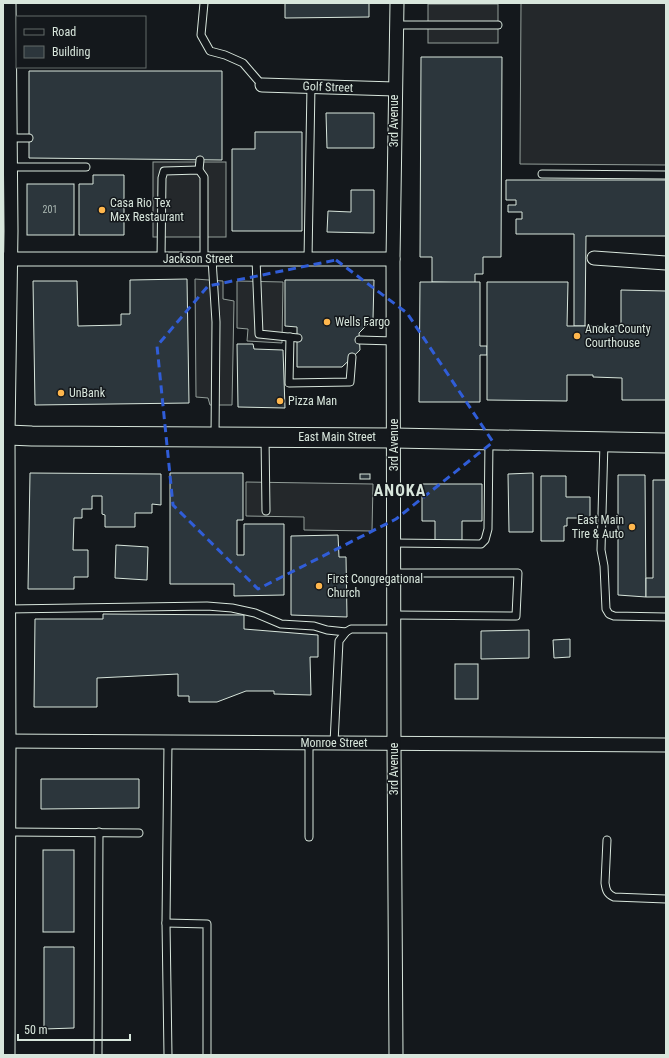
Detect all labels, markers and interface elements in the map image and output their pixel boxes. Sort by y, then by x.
legend [16,16,146,68]
text: Road [52,25,76,39]
text: Building [52,45,90,59]
street label: Golf Street [302,79,354,95]
street label: 3rd Avenue [387,94,401,147]
place label: Casa Rio Tex Mex Restaurant [110,196,184,224]
house number: 201 [43,204,57,215]
marker: Casa Rio Tex Mex Restaurant [97,205,107,215]
street label: Jackson Street [163,252,234,266]
place label: Wells Fargo [335,315,390,329]
marker: Wells Fargo [322,317,332,327]
place label: Anoka County Courthouse [585,322,651,350]
marker: Anoka County Courthouse [572,331,582,341]
place label: UnBank [69,386,106,400]
marker: UnBank [56,388,66,398]
place label: Pizza Man [288,394,337,408]
marker: Pizza Man [275,396,285,406]
street label: 3rd Avenue [387,418,401,471]
street label: East Main Street [298,430,376,444]
district label: ANOKA [374,481,426,500]
place label: East Main Tire & Auto [572,513,624,541]
marker: East Main Tire & Auto [627,522,637,532]
place label: First Congregational Church [327,572,423,600]
marker: First Congregational Church [314,581,324,591]
street label: Monroe Street [301,736,368,750]
street label: 3rd Avenue [387,742,401,795]
scale bar [18,1016,130,1042]
text: 50 m [24,1023,48,1037]

